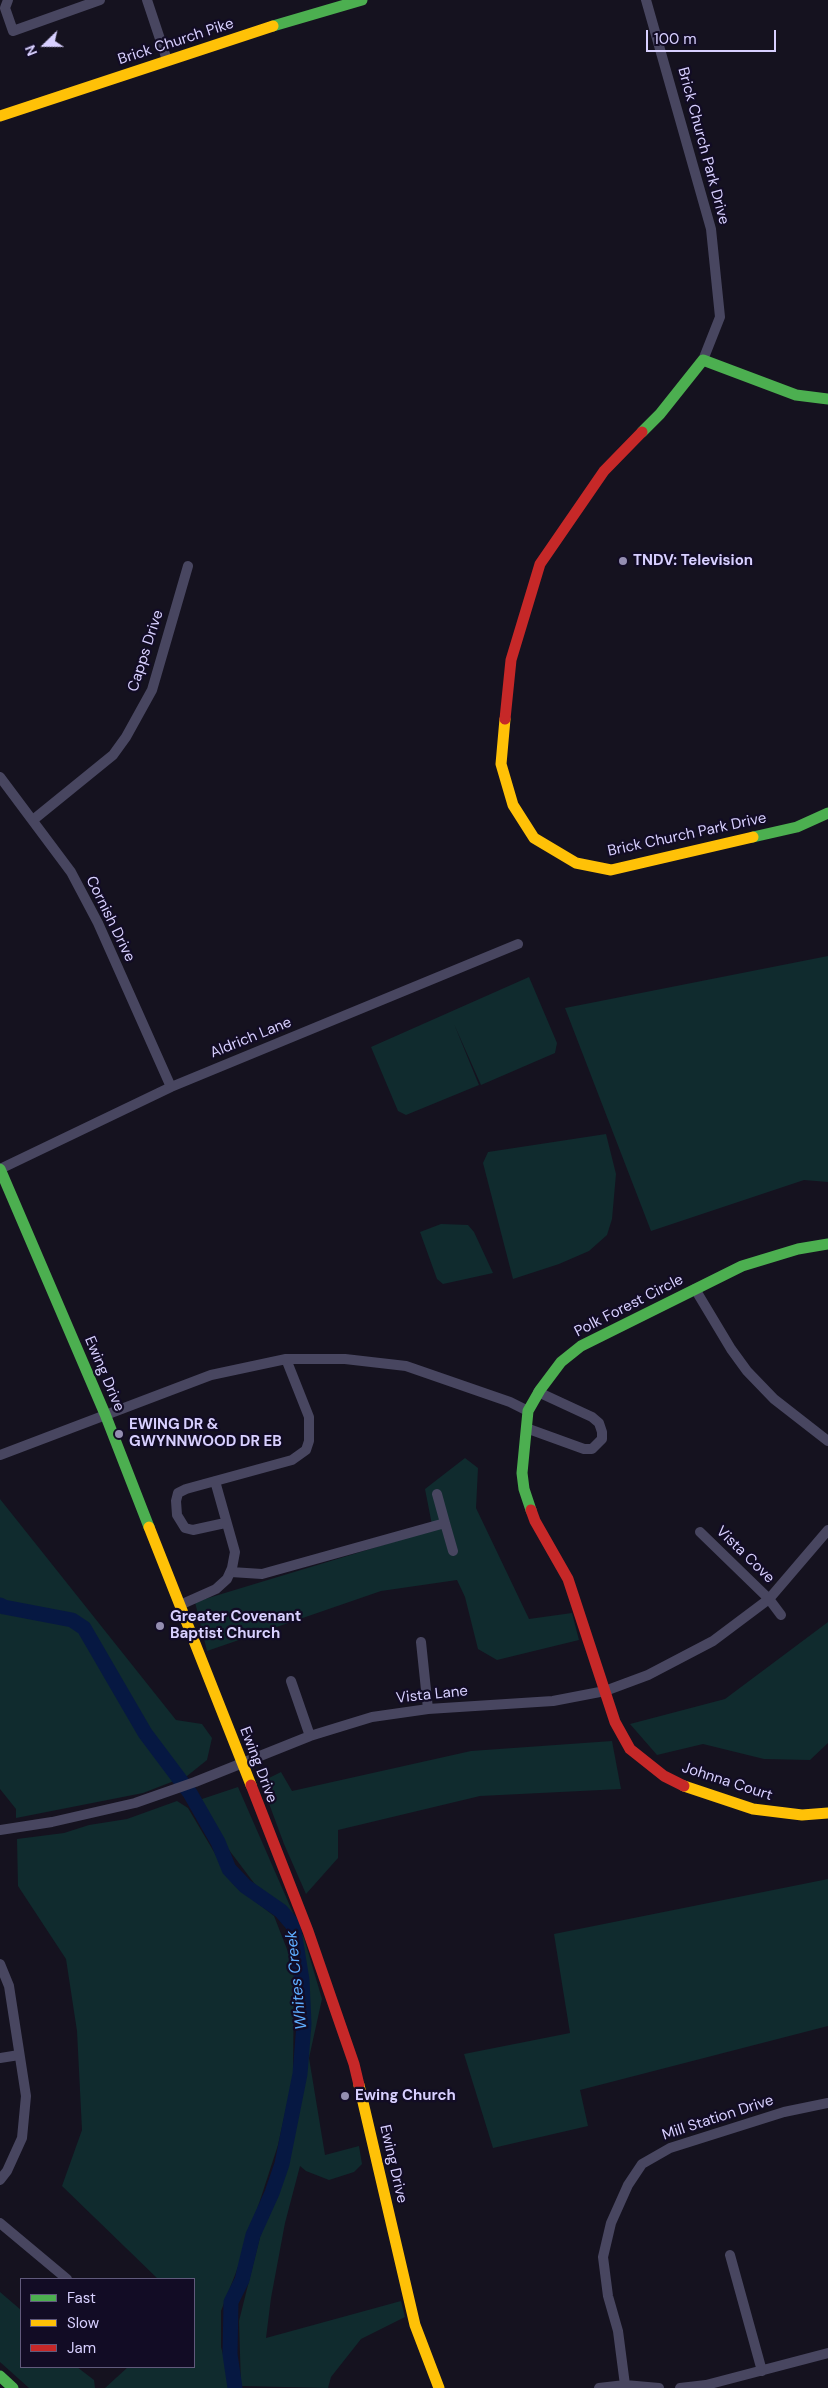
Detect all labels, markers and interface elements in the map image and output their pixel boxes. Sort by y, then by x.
street label: Brick Church Pike [116,15,236,69]
north arrow [20,20,70,70]
scale bar [648,20,778,52]
text: 100 m [654,29,697,49]
text: N [21,43,41,59]
street label: Brick Church Park Drive [673,65,733,227]
place label: TNDV: Television [633,552,753,570]
marker: TNDV: Television [617,555,629,567]
street label: Capps Drive [124,608,168,694]
street label: Brick Church Park Drive [606,809,768,861]
street label: Cornish Drive [82,873,138,965]
street label: Aldrich Lane [208,1014,294,1062]
street label: Polk Forest Circle [572,1271,686,1341]
street label: Ewing Drive [80,1334,128,1414]
place label: EWING DR & GWYNNWOOD DR EB [129,1416,282,1451]
marker: EWING DR & GWYNNWOOD DR EB [113,1428,125,1440]
street label: Vista Cove [712,1523,778,1587]
place label: Greater Covenant Baptist Church [170,1608,301,1643]
marker: Greater Covenant Baptist Church [154,1620,166,1632]
street label: Vista Lane [395,1682,469,1708]
street label: Ewing Drive [235,1724,281,1806]
street label: Johnna Court [679,1759,775,1805]
water label: Whites Creek [282,1929,312,2031]
place label: Ewing Church [355,2087,456,2105]
marker: Ewing Church [339,2090,351,2102]
street label: Mill Station Drive [660,2092,776,2144]
street label: Ewing Drive [375,2123,411,2205]
legend [20,2278,195,2368]
text: Fast [67,2288,96,2308]
text: Slow [67,2313,99,2333]
text: Jam [67,2338,96,2358]

